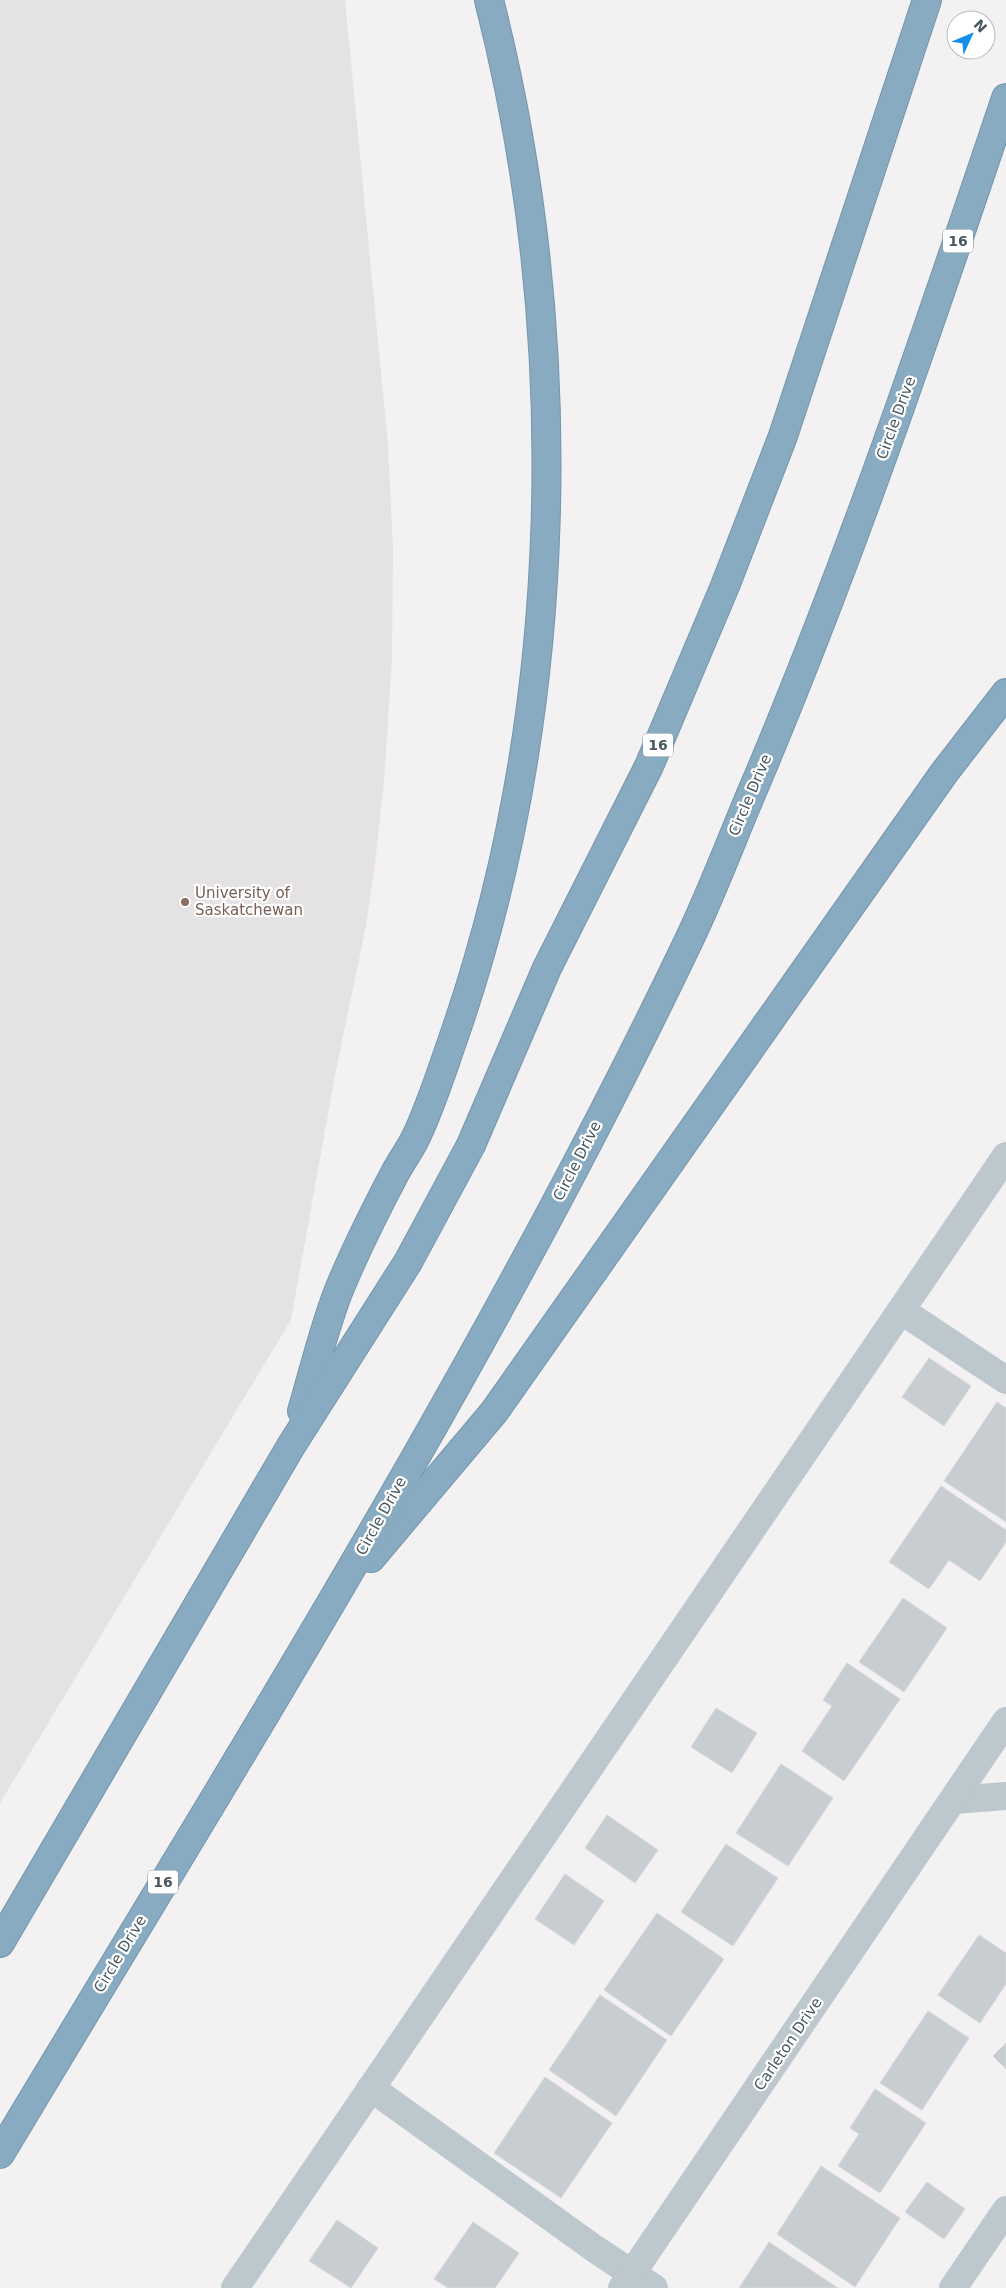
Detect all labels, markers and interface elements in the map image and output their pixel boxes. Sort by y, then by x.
north arrow [946,10,996,60]
text: N [971,16,990,36]
road number: 16 [943,230,973,252]
street label: Circle Drive [873,374,919,462]
road number: 16 [643,734,673,756]
street label: Circle Drive [725,751,775,839]
place label: University of Saskatchewan [195,884,303,919]
marker: University of Saskatchewan [179,896,191,908]
street label: Circle Drive [549,1118,605,1204]
street label: Circle Drive [352,1474,410,1558]
road number: 16 [148,1870,178,1894]
street label: Circle Drive [90,1912,150,1996]
street label: Carleton Drive [750,1994,826,2094]

